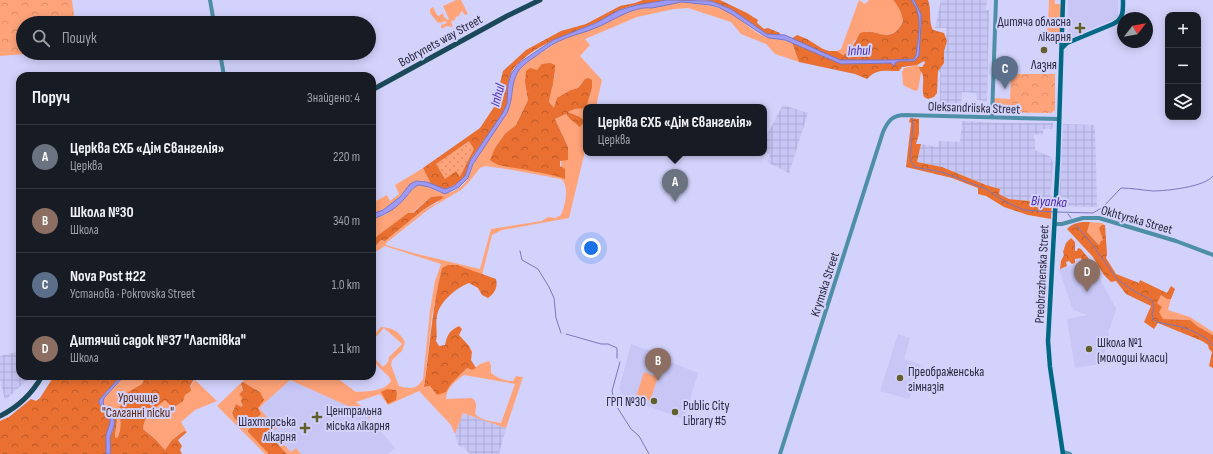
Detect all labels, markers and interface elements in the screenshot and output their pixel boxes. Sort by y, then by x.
street label: Bobrynets way Street [396,11,485,70]
north arrow [1117,12,1153,48]
map controls [1165,12,1201,120]
button: + [1165,12,1201,48]
place label: Дитяча обласна лікарня [998,14,1071,45]
search box [16,16,376,60]
marker: Дитяча обласна лікарня [1074,22,1086,34]
icon: search [30,27,52,49]
text: Пошук [62,29,97,48]
water label: Inhul [847,42,871,59]
marker: Лазня [1039,45,1049,55]
button: − [1165,48,1201,84]
pin: C [992,56,1018,89]
place label: Лазня [1030,57,1057,73]
water label: Inhul [486,81,509,108]
button: layers [1165,84,1201,120]
text: Поруч [32,88,70,108]
text: Знайдено: 4 [307,90,360,106]
street label: Oleksandriiska Street [928,98,1020,118]
popup [583,104,767,156]
text: Церква ЄХБ «Дім Євангелія» [598,113,752,132]
text: Церква [598,132,630,148]
text: Церква ЄХБ «Дім Євангелія» [70,139,224,158]
text: A [42,149,48,165]
text: 220 m [333,149,360,165]
text: Церква [70,158,103,174]
pin: A [662,169,688,202]
water label: Biyanka [1031,192,1068,211]
street label: Okhtyrska Street [1099,202,1174,238]
text: Школа №30 [70,203,134,222]
text: B [42,213,48,229]
text: 340 m [333,213,360,229]
text: Школа [70,222,99,238]
street label: Preobrazhenska Street [1031,224,1053,324]
your location [581,238,601,258]
street label: Krymska Street [807,250,843,319]
pin: D [1074,259,1100,292]
text: Nova Post #22 [70,267,146,286]
text: C [42,277,48,293]
text: 1.0 km [332,277,360,293]
text: Установа · Pokrovska Street [70,286,195,302]
text: Дитячий садок №37 "Ластівка" [70,331,246,350]
place label: Школа №1 (молодші класи) [1097,335,1168,366]
text: D [42,341,48,357]
text: 1.1 km [333,341,360,357]
marker: Школа №1 (молодші класи) [1084,344,1094,354]
pin: B [645,348,671,381]
text: Школа [70,350,99,366]
place label: Преображенська гімназія [908,364,984,395]
marker: Преображенська гімназія [895,373,905,383]
park label: Урочище "Салганні піски" [102,390,174,421]
place label: ГРП №30 [606,394,646,410]
marker: ГРП №30 [649,396,659,406]
place label: Public City Library #5 [683,398,729,429]
place label: Центральна міська лікарня [326,403,390,434]
marker: Public City Library #5 [670,407,680,417]
marker: Центральна міська лікарня [311,411,323,423]
place label: Шахтарська лікарня [238,414,296,445]
marker: Шахтарська лікарня [299,422,311,434]

